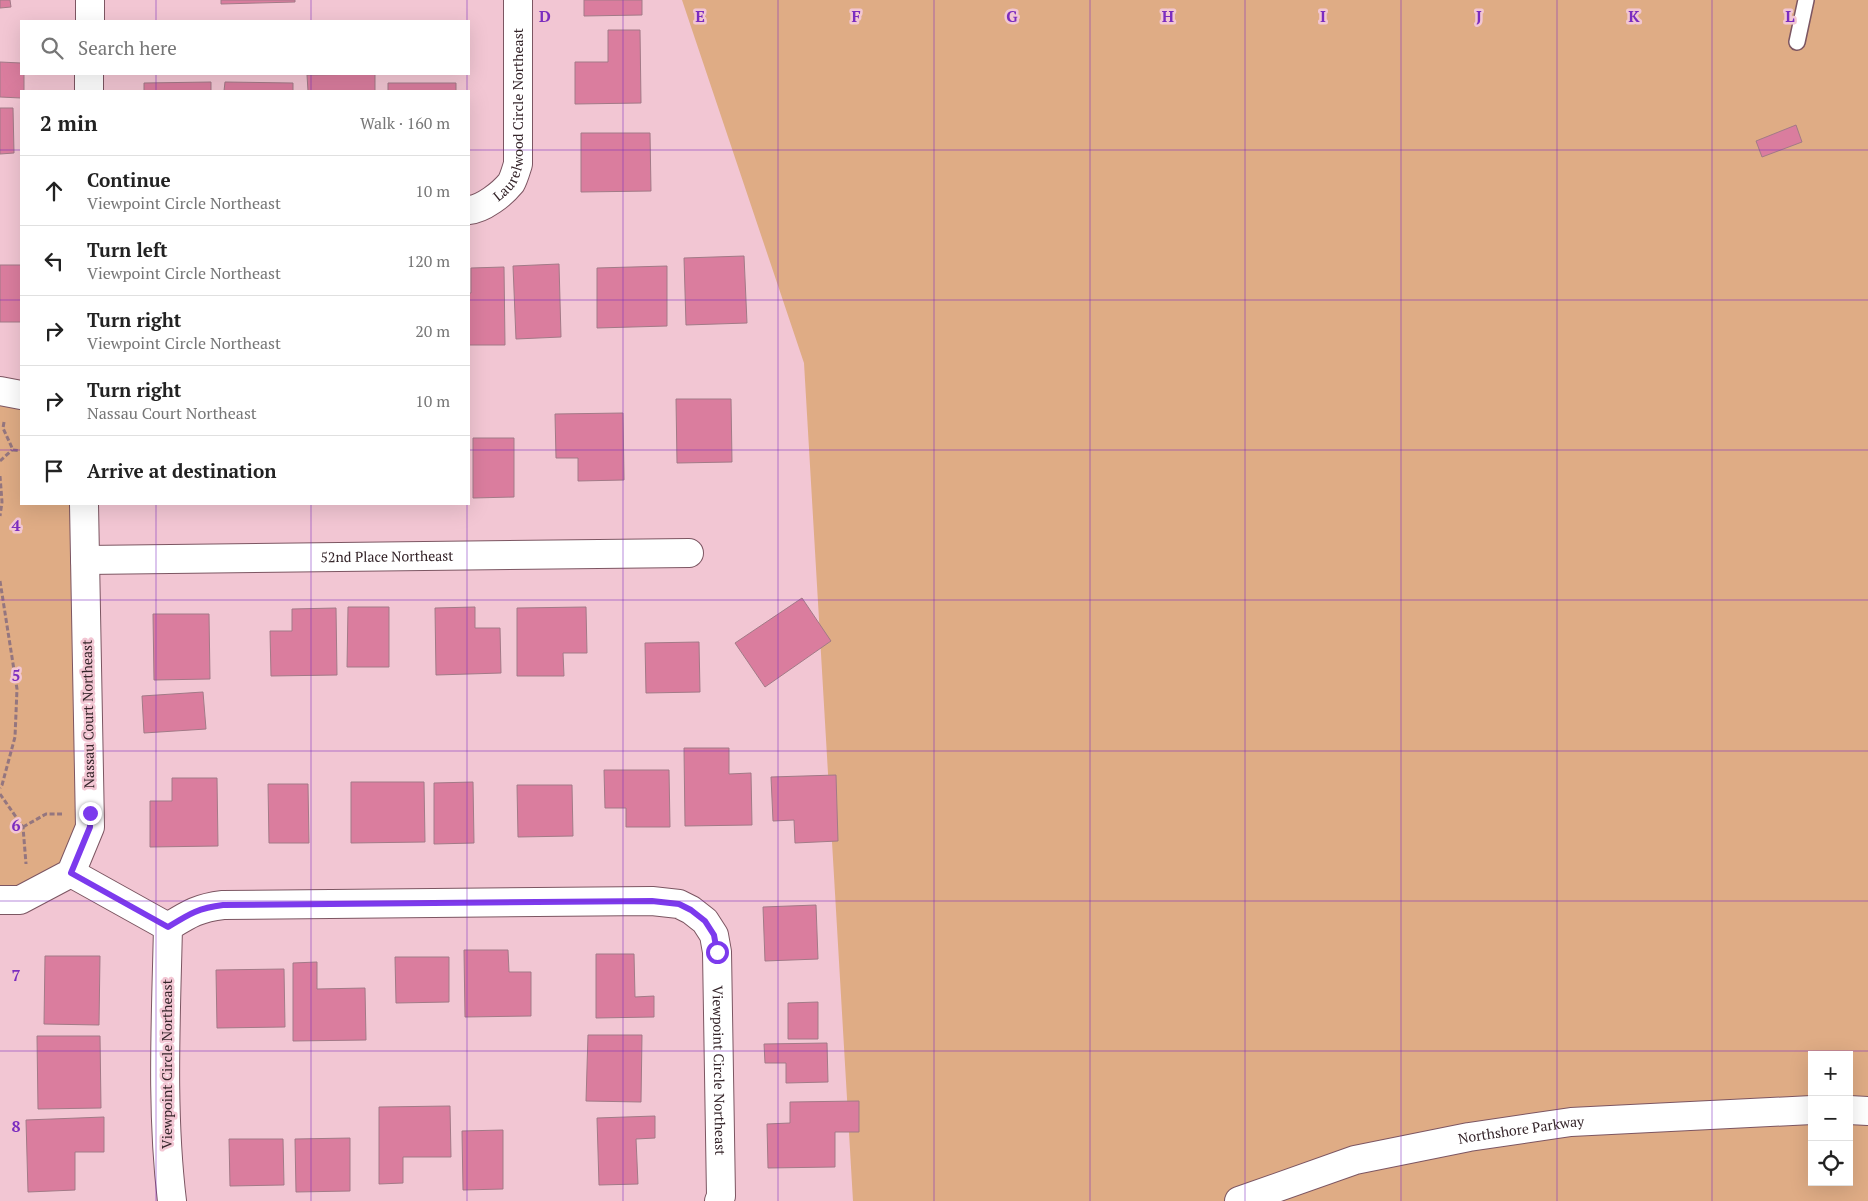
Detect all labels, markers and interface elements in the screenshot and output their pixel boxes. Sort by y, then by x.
text: D [539,5,551,27]
text: E [695,5,705,27]
text: F [851,5,861,27]
text: G [1006,5,1018,27]
text: H [1162,5,1174,27]
text: I [1320,5,1326,27]
text: J [1476,5,1482,27]
text: K [1628,5,1640,27]
text: L [1785,5,1795,27]
search box [20,20,470,75]
street label: Laurelwood Circle Northeast [489,27,527,205]
icon: search [38,34,66,62]
text: Search here [78,35,177,60]
text: 2 min [40,109,97,137]
text: Walk · 160 m [360,112,450,134]
text: Continue [87,167,171,192]
icon: ahead [40,177,68,205]
text: 10 m [415,180,450,202]
text: Viewpoint Circle Northeast [87,192,281,214]
text: Turn left [87,237,168,262]
icon: left [40,247,68,275]
text: 120 m [407,250,450,272]
text: Viewpoint Circle Northeast [87,262,281,284]
text: Turn right [87,307,181,332]
icon: right [40,317,68,345]
text: 20 m [415,320,450,342]
text: Viewpoint Circle Northeast [87,332,281,354]
text: Turn right [87,377,181,402]
icon: right [40,387,68,415]
text: 10 m [415,390,450,412]
text: Nassau Court Northeast [87,402,257,424]
icon: arrive [40,457,68,485]
text: Arrive at destination [87,458,276,483]
text: 4 [11,514,21,536]
street label: 52nd Place Northeast [320,546,454,566]
street label: Nassau Court Northeast [77,639,98,788]
text: 5 [11,664,21,686]
route end [79,802,102,825]
text: 6 [11,814,21,836]
route start [706,941,729,964]
text: 7 [11,964,21,986]
street label: Viewpoint Circle Northeast [157,978,176,1149]
street label: Viewpoint Circle Northeast [709,985,730,1156]
map controls [1808,1051,1853,1186]
button: + [1808,1051,1853,1096]
button: − [1808,1096,1853,1141]
street label: Northshore Parkway [1456,1111,1585,1148]
text: 8 [11,1115,21,1137]
button: locate [1808,1141,1853,1186]

